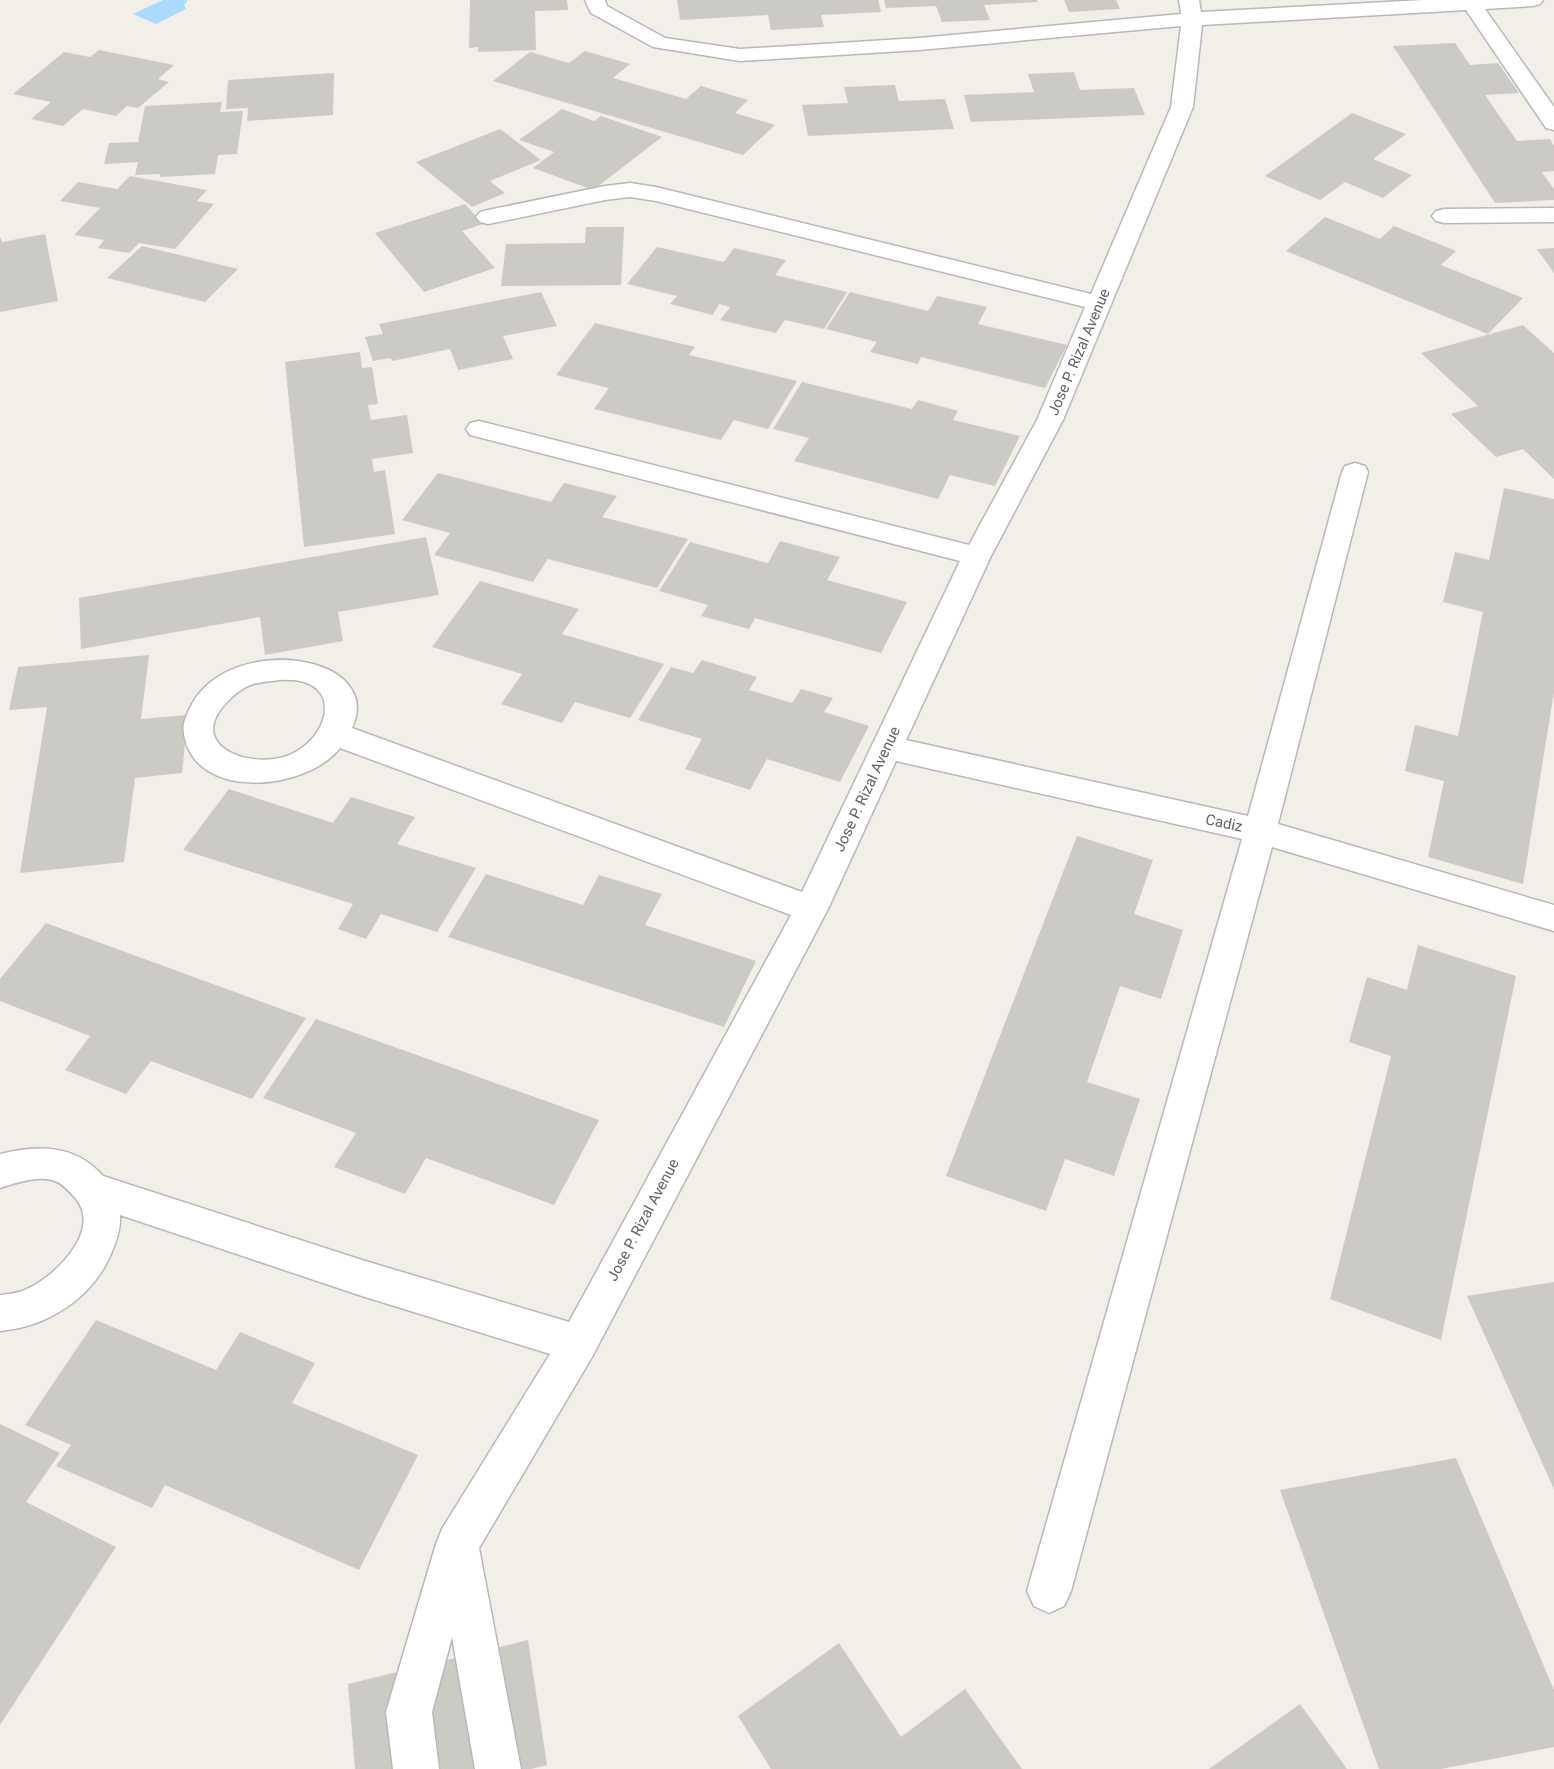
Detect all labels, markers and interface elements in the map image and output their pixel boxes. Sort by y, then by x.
street label: Jose P. Rizal Avenue [1044,286,1114,418]
street label: Jose P. Rizal Avenue [830,724,904,854]
street label: Cadiz [1204,810,1244,836]
street label: Jose P. Rizal Avenue [603,1156,683,1284]

